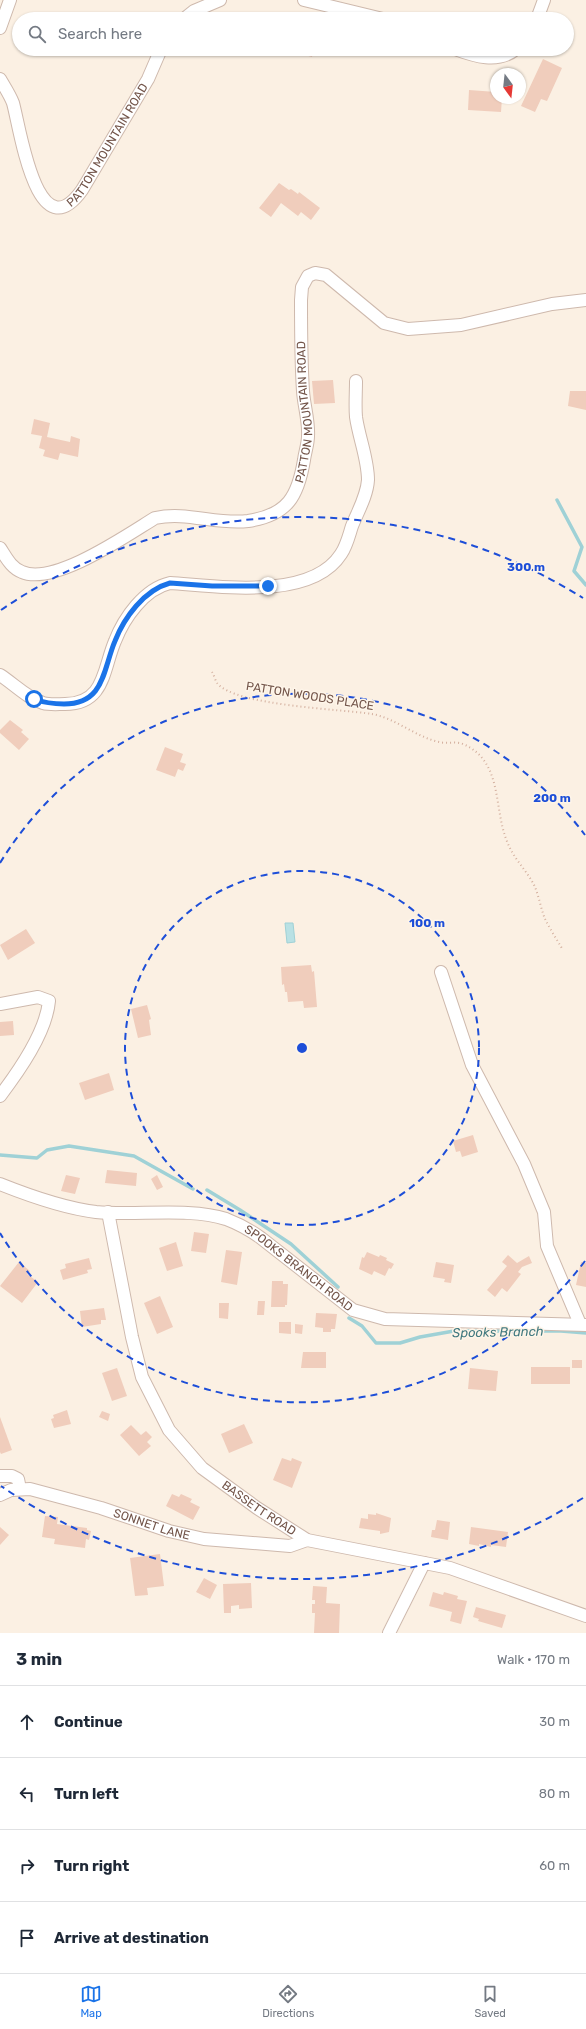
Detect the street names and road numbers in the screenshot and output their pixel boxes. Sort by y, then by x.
street label: PATTON MOUNTAIN ROAD [64,81,151,210]
street label: PATTON MOUNTAIN ROAD [292,341,315,485]
street label: PATTON WOODS PLACE [245,679,375,713]
street label: SPOOKS BRANCH ROAD [242,1222,356,1314]
street label: BASSETT ROAD [219,1478,299,1538]
street label: SONNET LANE [112,1506,191,1543]

